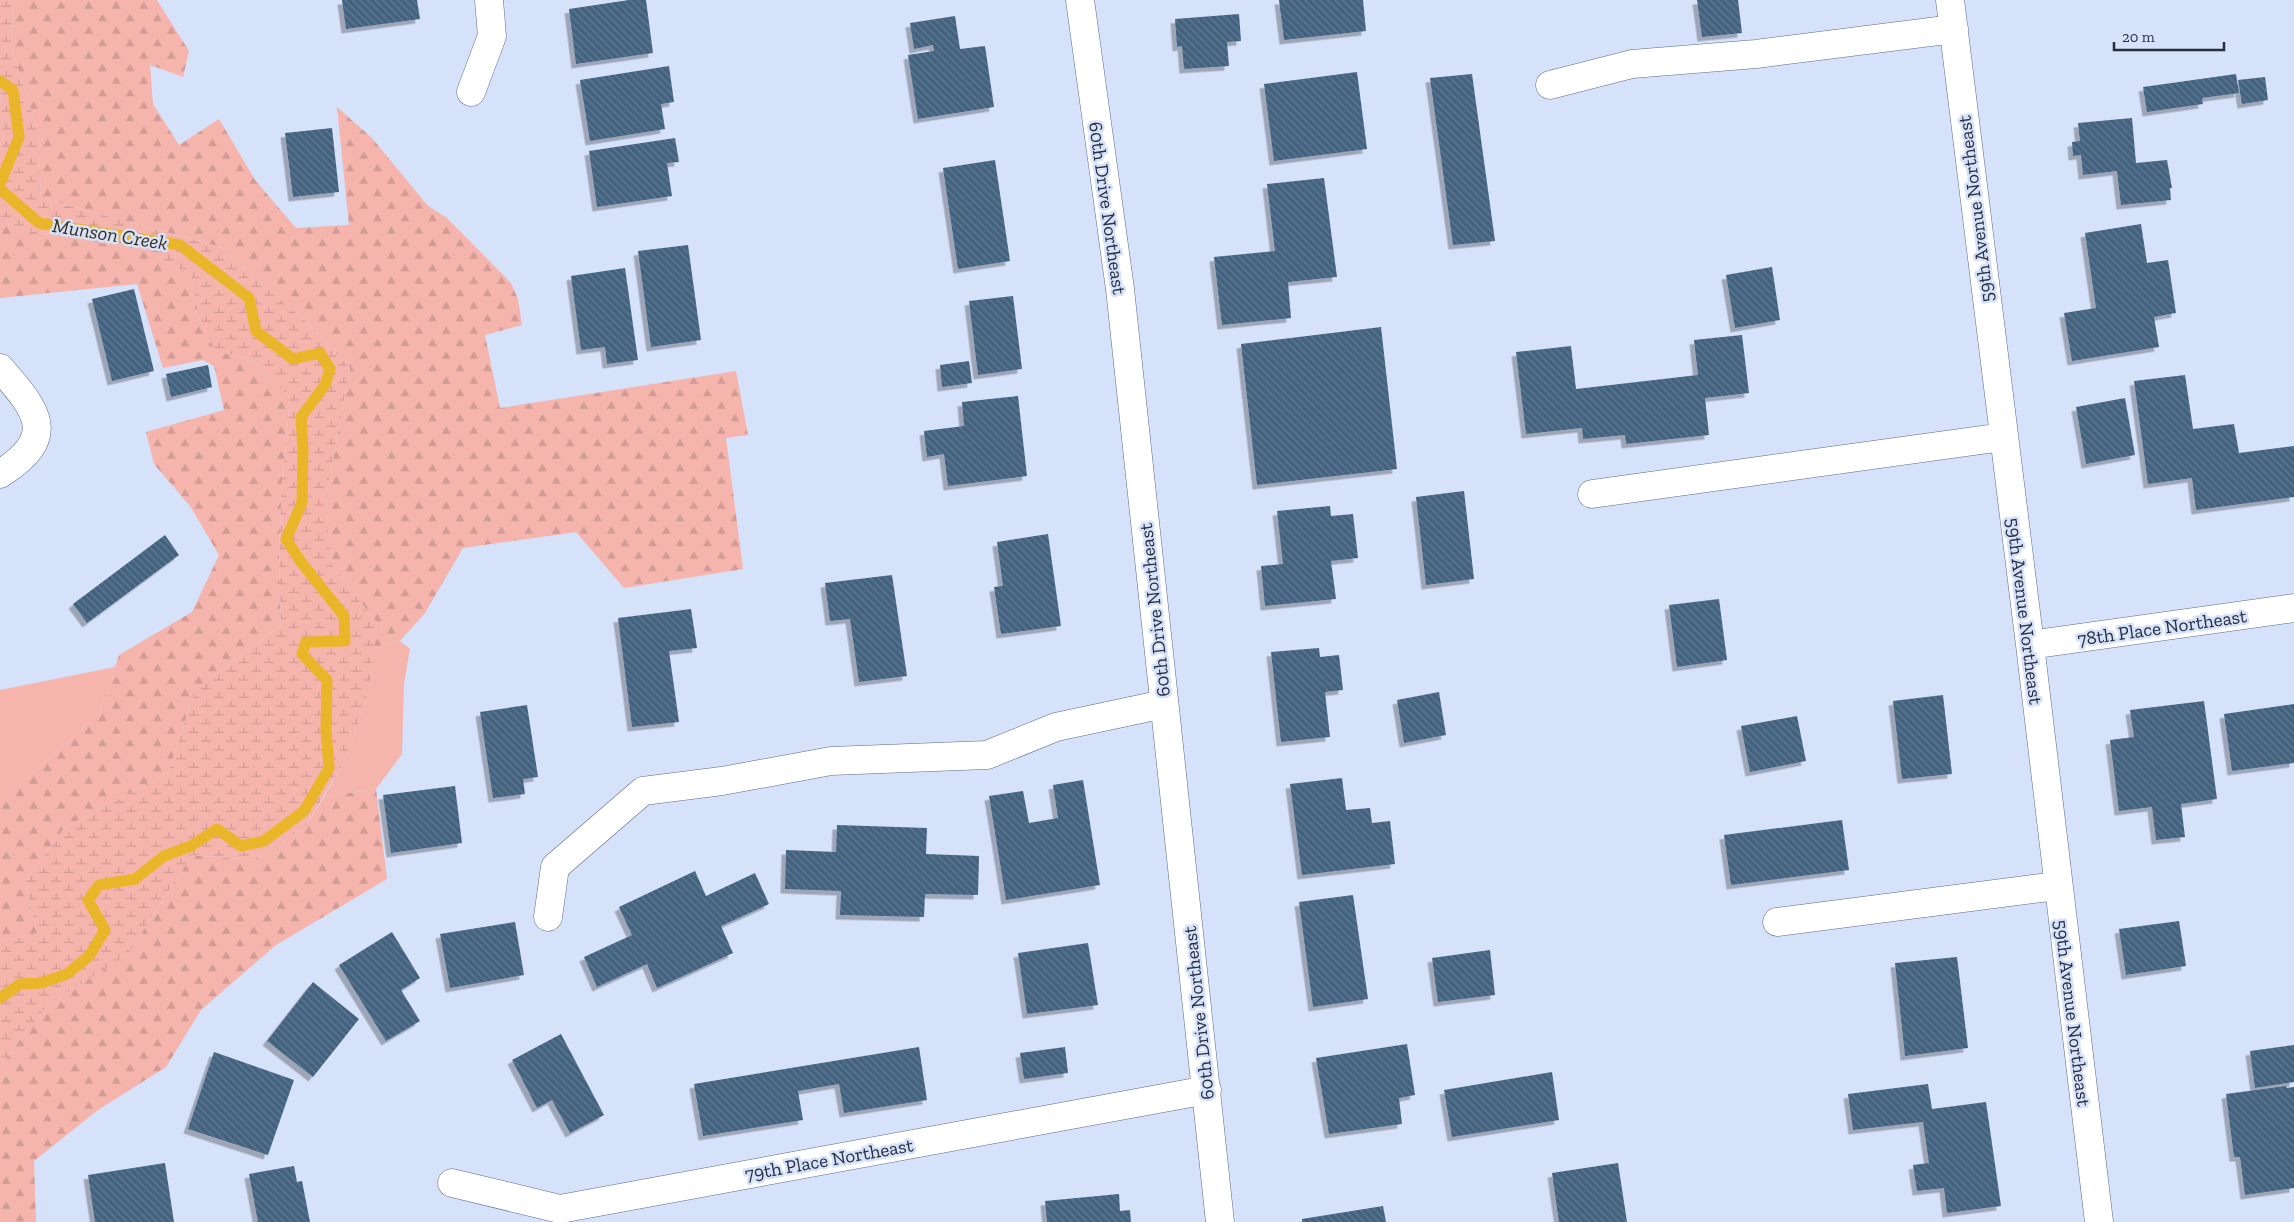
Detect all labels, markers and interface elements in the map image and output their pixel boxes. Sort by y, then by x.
scale bar [2114,20,2224,52]
text: 20 m [2122,28,2155,46]
street label: 59th Avenue Northeast [1953,114,1998,304]
street label: 60th Drive Northeast [1084,120,1131,296]
water label: Munson Creek [51,213,169,255]
street label: 59th Avenue Northeast [2002,516,2047,706]
street label: 60th Drive Northeast [1134,522,1175,698]
street label: 78th Place Northeast [2076,604,2248,651]
street label: 59th Avenue Northeast [2050,918,2095,1108]
street label: 60th Drive Northeast [1178,925,1219,1101]
street label: 79th Place Northeast [743,1133,915,1186]

